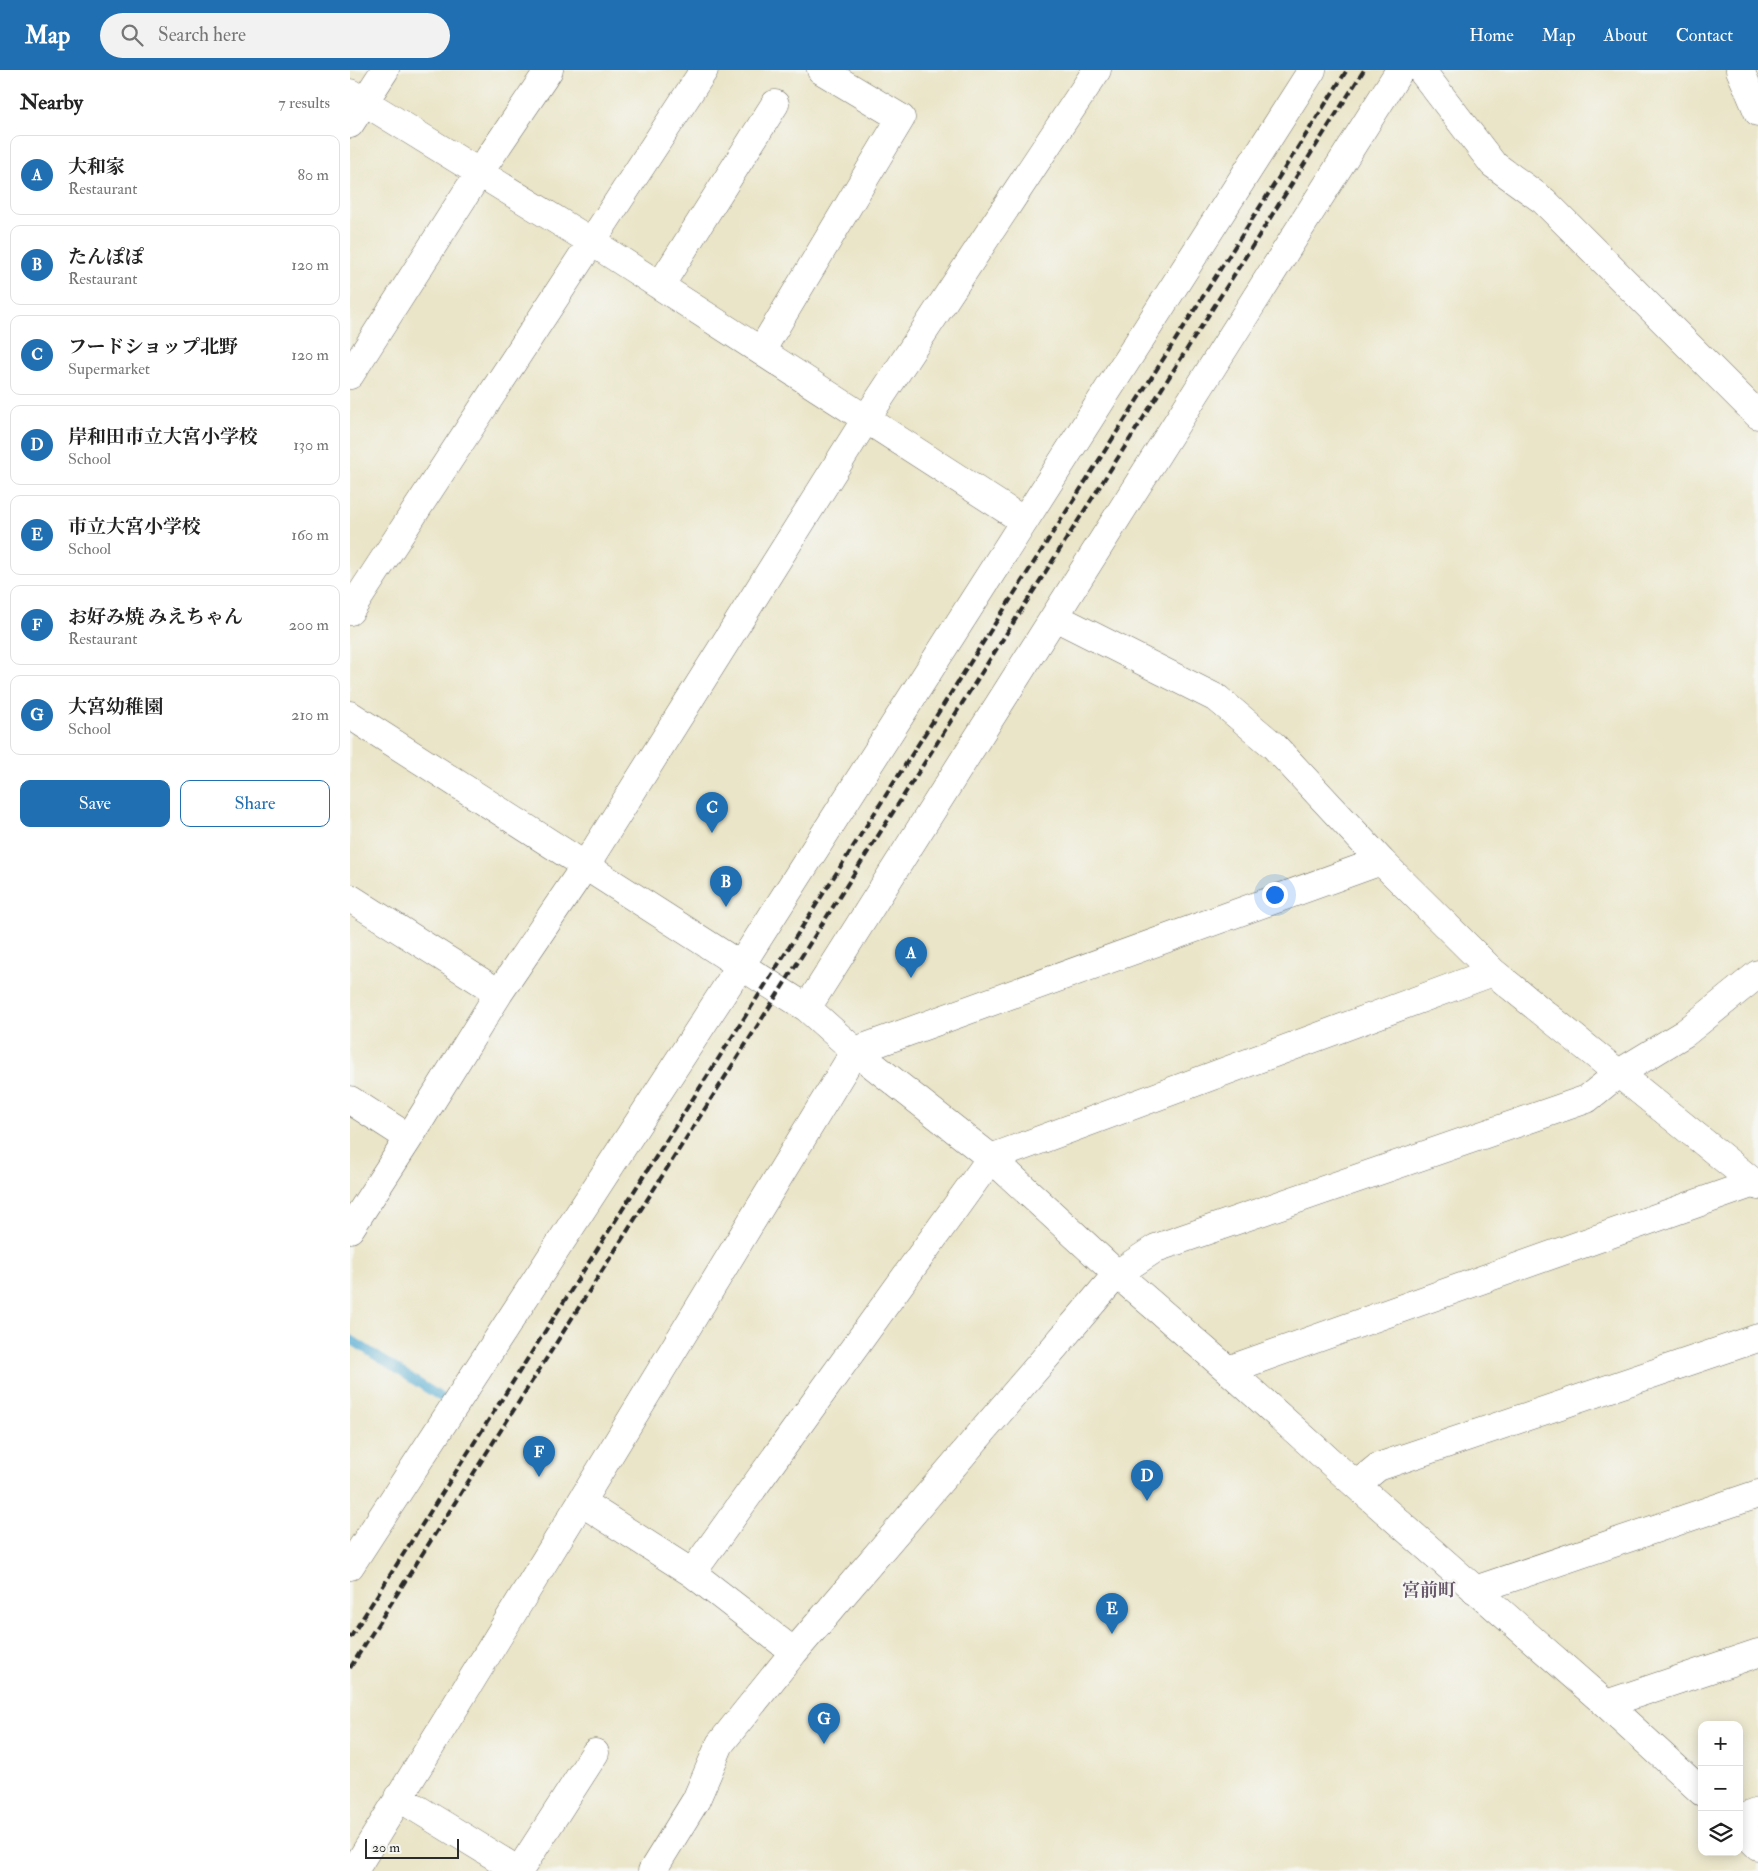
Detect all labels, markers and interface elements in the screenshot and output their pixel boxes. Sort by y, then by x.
search box [100,13,450,58]
text: Map [25,20,70,51]
icon: search [118,21,146,49]
text: Search here [158,23,246,47]
text: Home [1469,24,1514,47]
text: Map [1542,24,1576,47]
text: About [1604,24,1648,47]
text: Contact [1676,24,1733,47]
text: Nearby [20,89,83,116]
text: 7 results [278,93,330,113]
text: 大和家 [68,155,125,179]
text: A [32,165,42,185]
text: 80 m [298,165,329,185]
text: Restaurant [68,179,137,199]
text: たんぽぽ [68,245,144,269]
text: B [32,255,42,275]
text: 120 m [291,255,329,275]
text: Restaurant [68,269,137,289]
text: フードショップ北野 [68,335,238,359]
text: C [31,345,43,365]
text: 120 m [291,345,329,365]
text: Supermarket [68,359,150,379]
text: 岸和田市立大宮小学校 [68,425,258,449]
text: D [30,435,44,455]
text: 130 m [293,435,329,455]
text: School [68,449,111,469]
text: 市立大宮小学校 [68,515,201,539]
text: E [31,525,43,545]
text: 160 m [291,525,329,545]
text: School [68,539,111,559]
text: お好み焼 みえちゃん [68,605,243,629]
text: F [32,615,42,635]
text: 200 m [289,615,329,635]
text: Restaurant [68,629,137,649]
text: 大宮幼稚園 [68,695,163,719]
text: G [30,705,44,725]
text: 210 m [291,705,329,725]
text: School [68,719,111,739]
button: Save [20,780,170,827]
button: Share [180,780,330,827]
pin: C [696,792,728,833]
pin: B [710,866,742,907]
your location [1262,882,1288,908]
pin: A [895,937,927,978]
pin: F [523,1436,555,1477]
pin: D [1131,1460,1163,1501]
district label: 宮前町 [1402,1579,1456,1602]
pin: E [1096,1593,1128,1634]
pin: G [808,1703,840,1744]
map controls [1698,1721,1743,1856]
button: + [1698,1721,1743,1766]
button: − [1698,1766,1743,1811]
button: layers [1698,1811,1743,1856]
scale bar [365,1836,459,1859]
text: 20 m [372,1839,400,1856]

